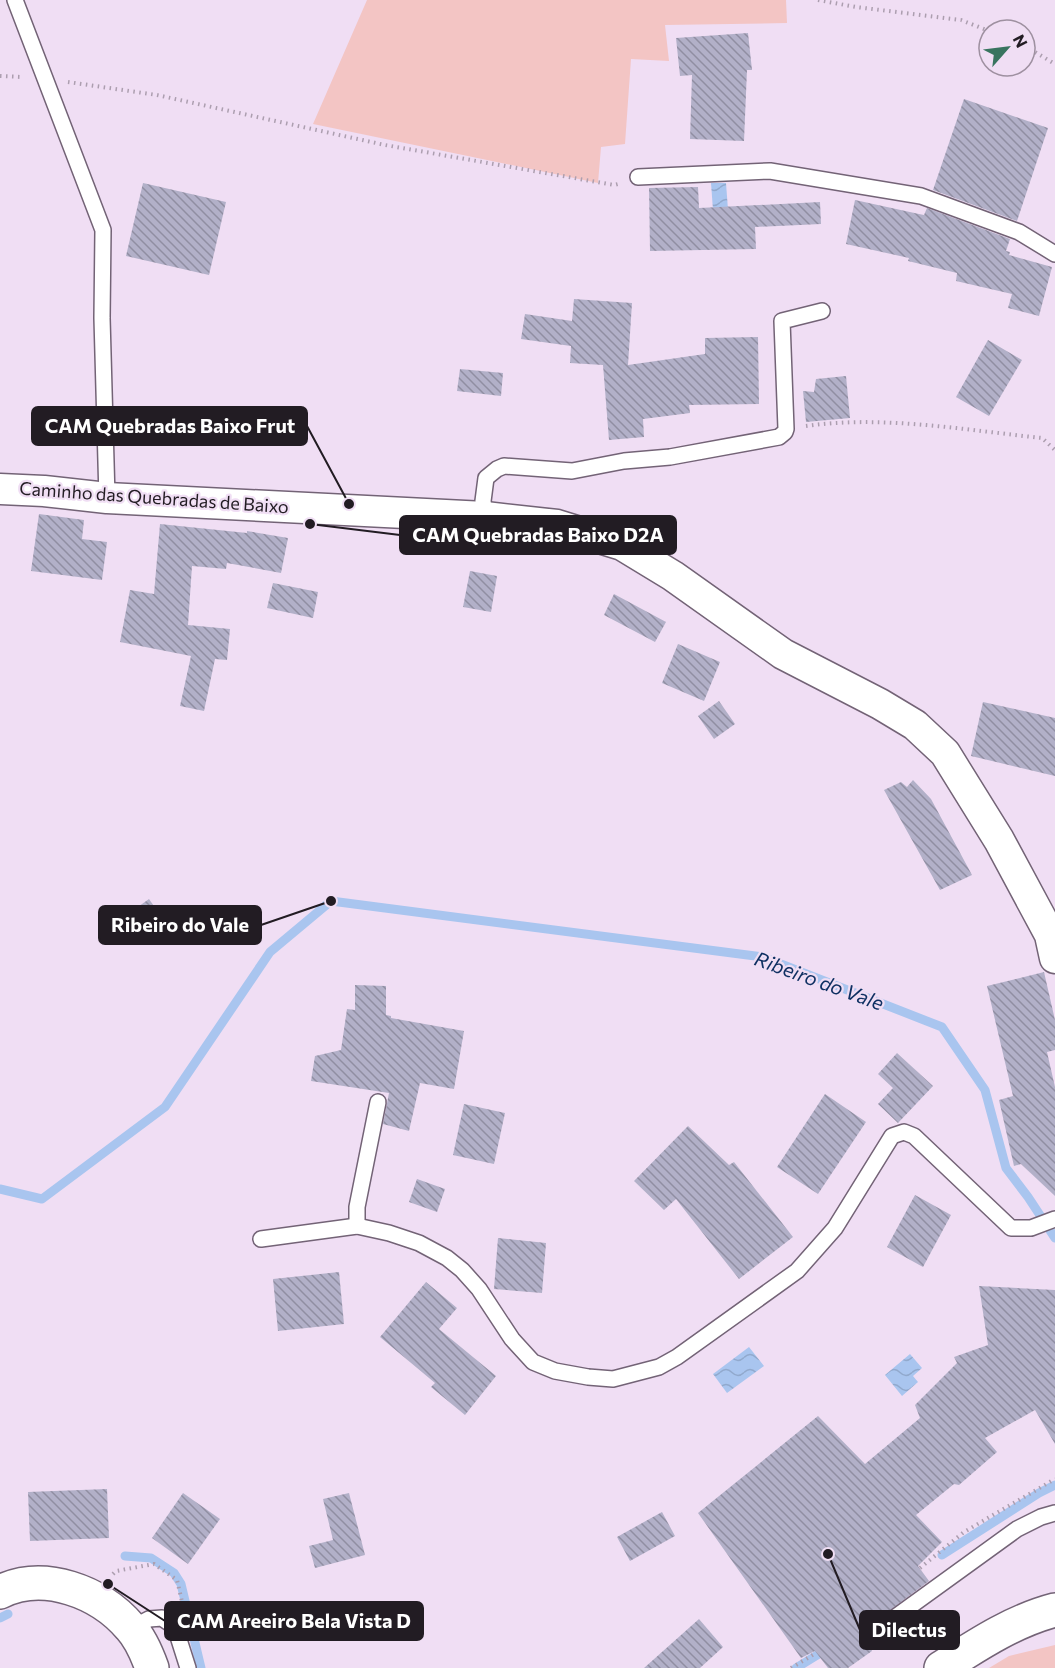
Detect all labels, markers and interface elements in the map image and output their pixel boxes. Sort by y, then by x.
north arrow [977,18,1037,78]
text: N [1009,31,1032,50]
callout: CAM Quebradas Baixo Frut [32,407,307,445]
text: CAM Quebradas Baixo Frut [45,413,295,437]
street label: Caminho das Quebradas de Baixo [19,477,290,517]
callout: CAM Quebradas Baixo D2A [400,516,676,554]
text: CAM Quebradas Baixo D2A [412,522,664,546]
callout: Ribeiro do Vale [99,906,261,944]
text: Ribeiro do Vale [111,912,249,936]
water label: Ribeiro do Vale [752,946,888,1015]
callout: CAM Areeiro Bela Vista D [165,1602,423,1640]
text: CAM Areeiro Bela Vista D [177,1608,411,1632]
callout: Dilectus [860,1611,959,1649]
text: Dilectus [871,1617,947,1641]

